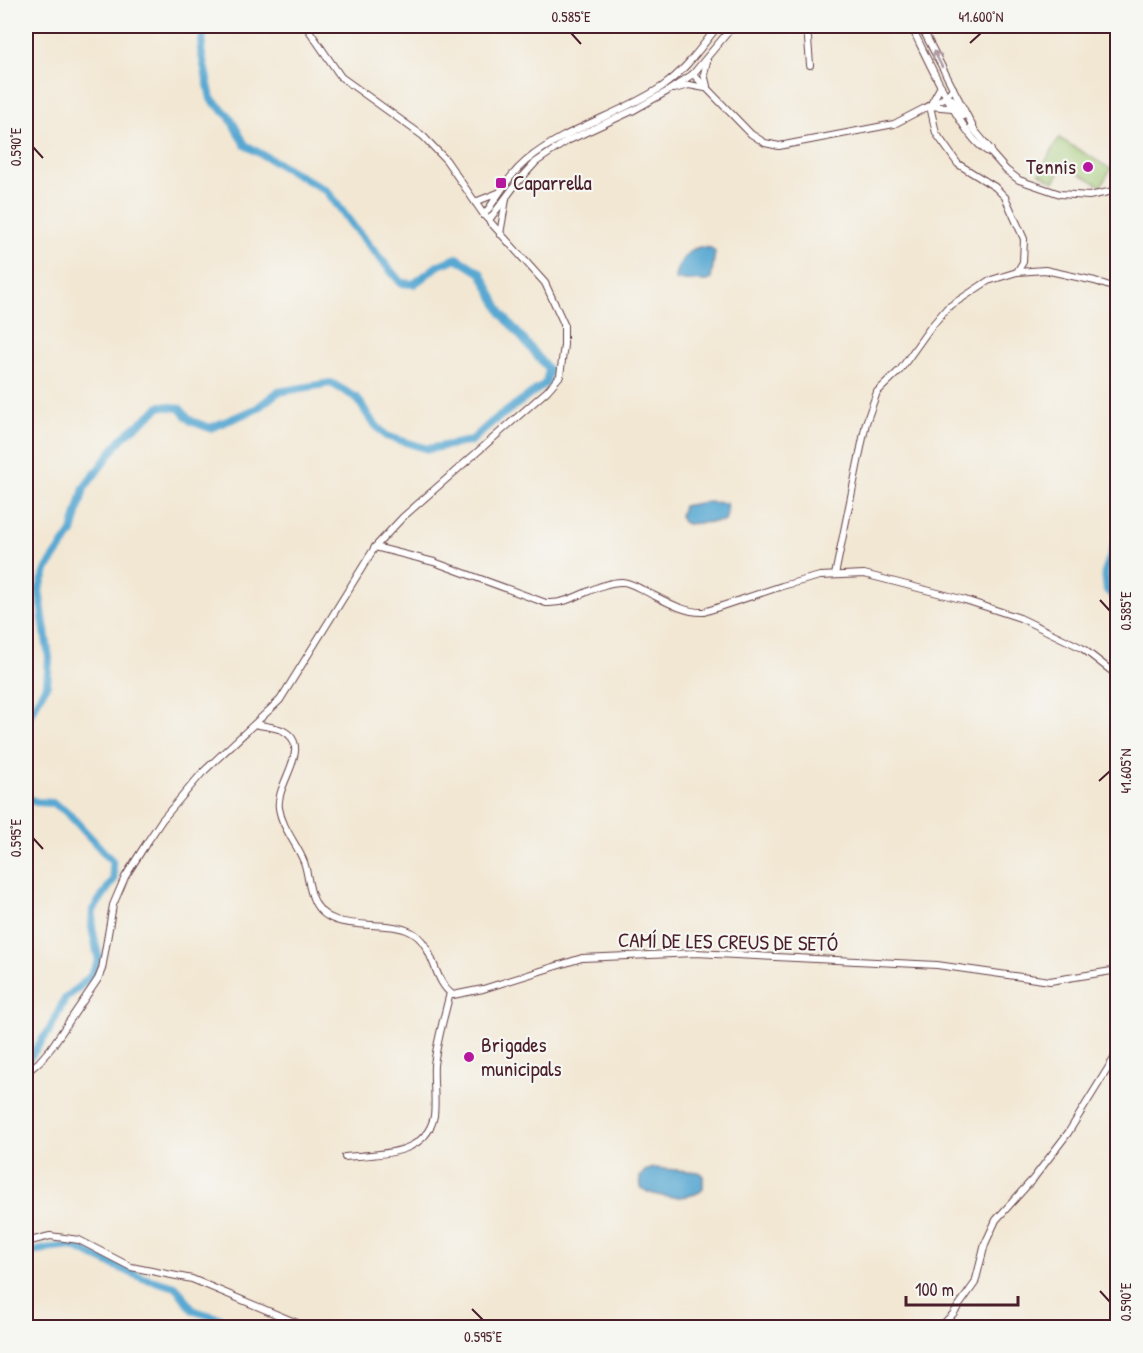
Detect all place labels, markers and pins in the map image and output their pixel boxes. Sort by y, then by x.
place label: Tennis [1026,152,1076,181]
marker: Tennis [1081,160,1095,174]
place label: Caparrella [513,168,592,197]
marker: Caparrella [494,176,508,190]
place label: Brigades municipals [481,1030,562,1083]
marker: Brigades municipals [462,1050,476,1064]

